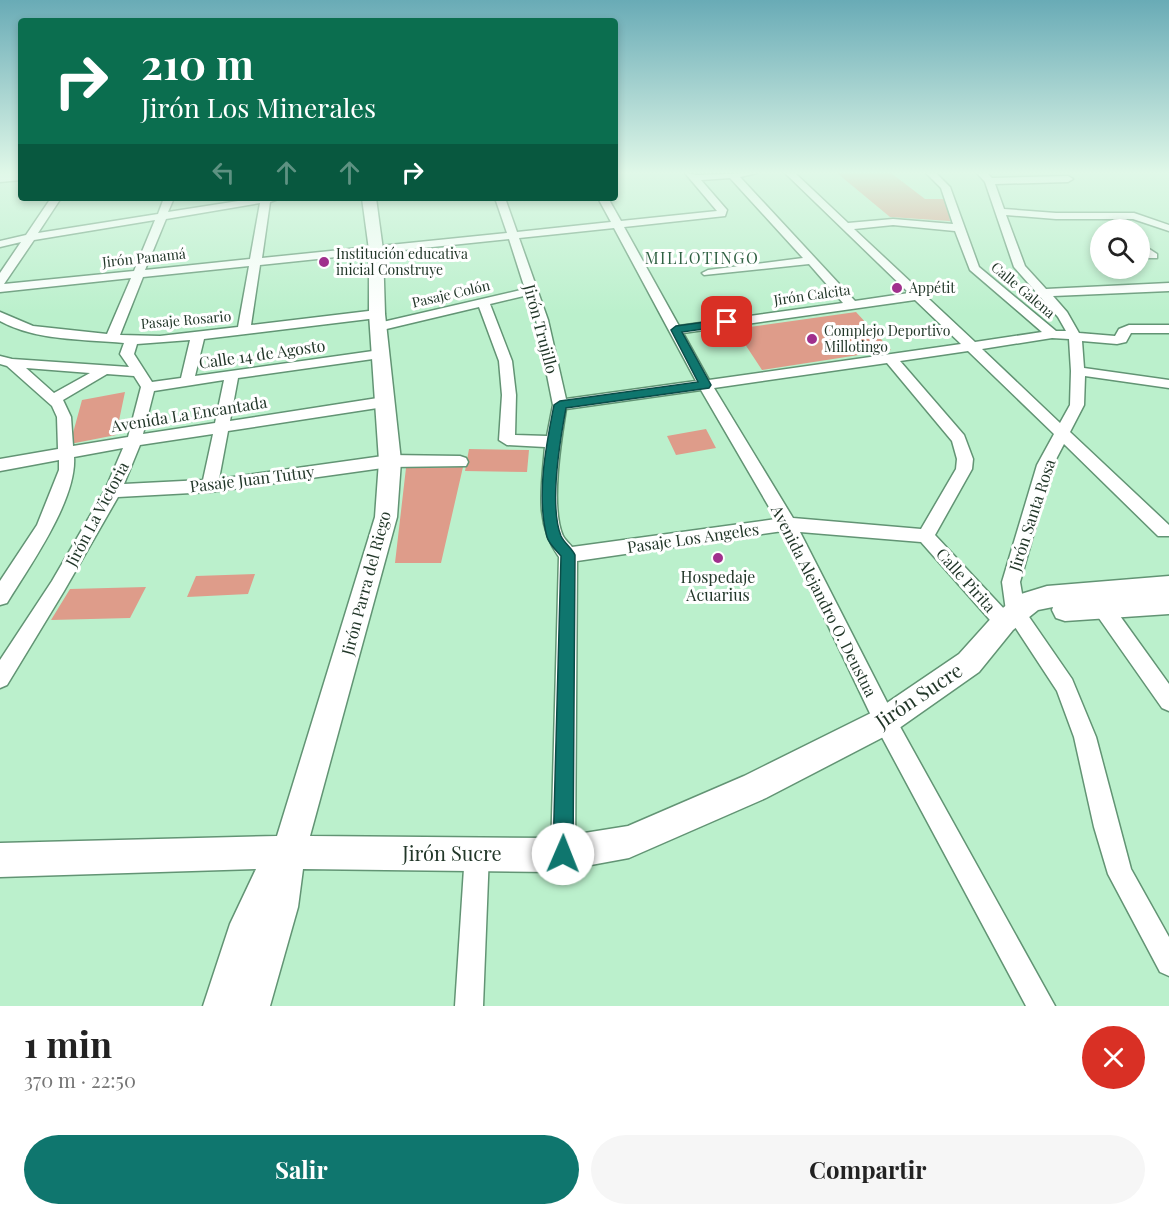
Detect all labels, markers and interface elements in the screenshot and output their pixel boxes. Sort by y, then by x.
text: 210 m [141,35,254,91]
icon: right [42,42,120,120]
text: Jirón Los Minerales [141,89,376,125]
icon: left [207,156,240,189]
icon: ahead [270,156,303,189]
icon: ahead [333,156,366,189]
icon: right [396,156,429,189]
map controls [1090,219,1150,279]
button: search [1090,219,1150,279]
street label: Jirón Panamá [100,244,187,271]
place label: Institución educativa inicial Construye [336,244,468,279]
district label: MILLOTINGO [645,247,759,268]
marker: Institución educativa inicial Construye [317,255,331,269]
street label: Calle Galena [987,257,1059,322]
street label: Pasaje Colón [410,275,492,312]
place label: Appétit [908,278,956,297]
street label: Jirón Calcita [771,280,852,309]
street label: Jirón Trujillo [519,281,564,376]
marker: Appétit [890,281,904,295]
pin [701,296,752,347]
icon: arrive [710,305,743,338]
street label: Pasaje Rosario [140,306,232,333]
place label: Complejo Deportivo Millotingo [824,321,951,356]
marker: Complejo Deportivo Millotingo [805,332,819,346]
street label: Calle 14 de Agosto [197,334,327,373]
street label: Avenida La Encantada [108,391,269,436]
street label: Jirón Santa Rosa [1003,456,1060,575]
street label: Jirón La Victoria [60,458,133,571]
street label: Pasaje Juan Tutuy [189,460,315,497]
street label: Avenida Alejandro O. Deustua [766,500,882,700]
street label: Jirón Parra del Riego [336,508,395,658]
street label: Pasaje Los Angeles [626,518,760,557]
street label: Calle Pirita [932,543,1001,616]
marker: Hospedaje Acuarius [711,551,725,565]
place label: Hospedaje Acuarius [681,566,755,605]
street label: Jirón Sucre [869,656,967,734]
position arrow [531,822,595,886]
street label: Jirón Sucre [401,839,502,866]
text: 1 min [24,1019,112,1067]
button: close [1082,1026,1145,1089]
text: 370 m · 22:50 [24,1066,136,1093]
button: Salir [24,1135,579,1204]
button: Compartir [591,1135,1145,1204]

